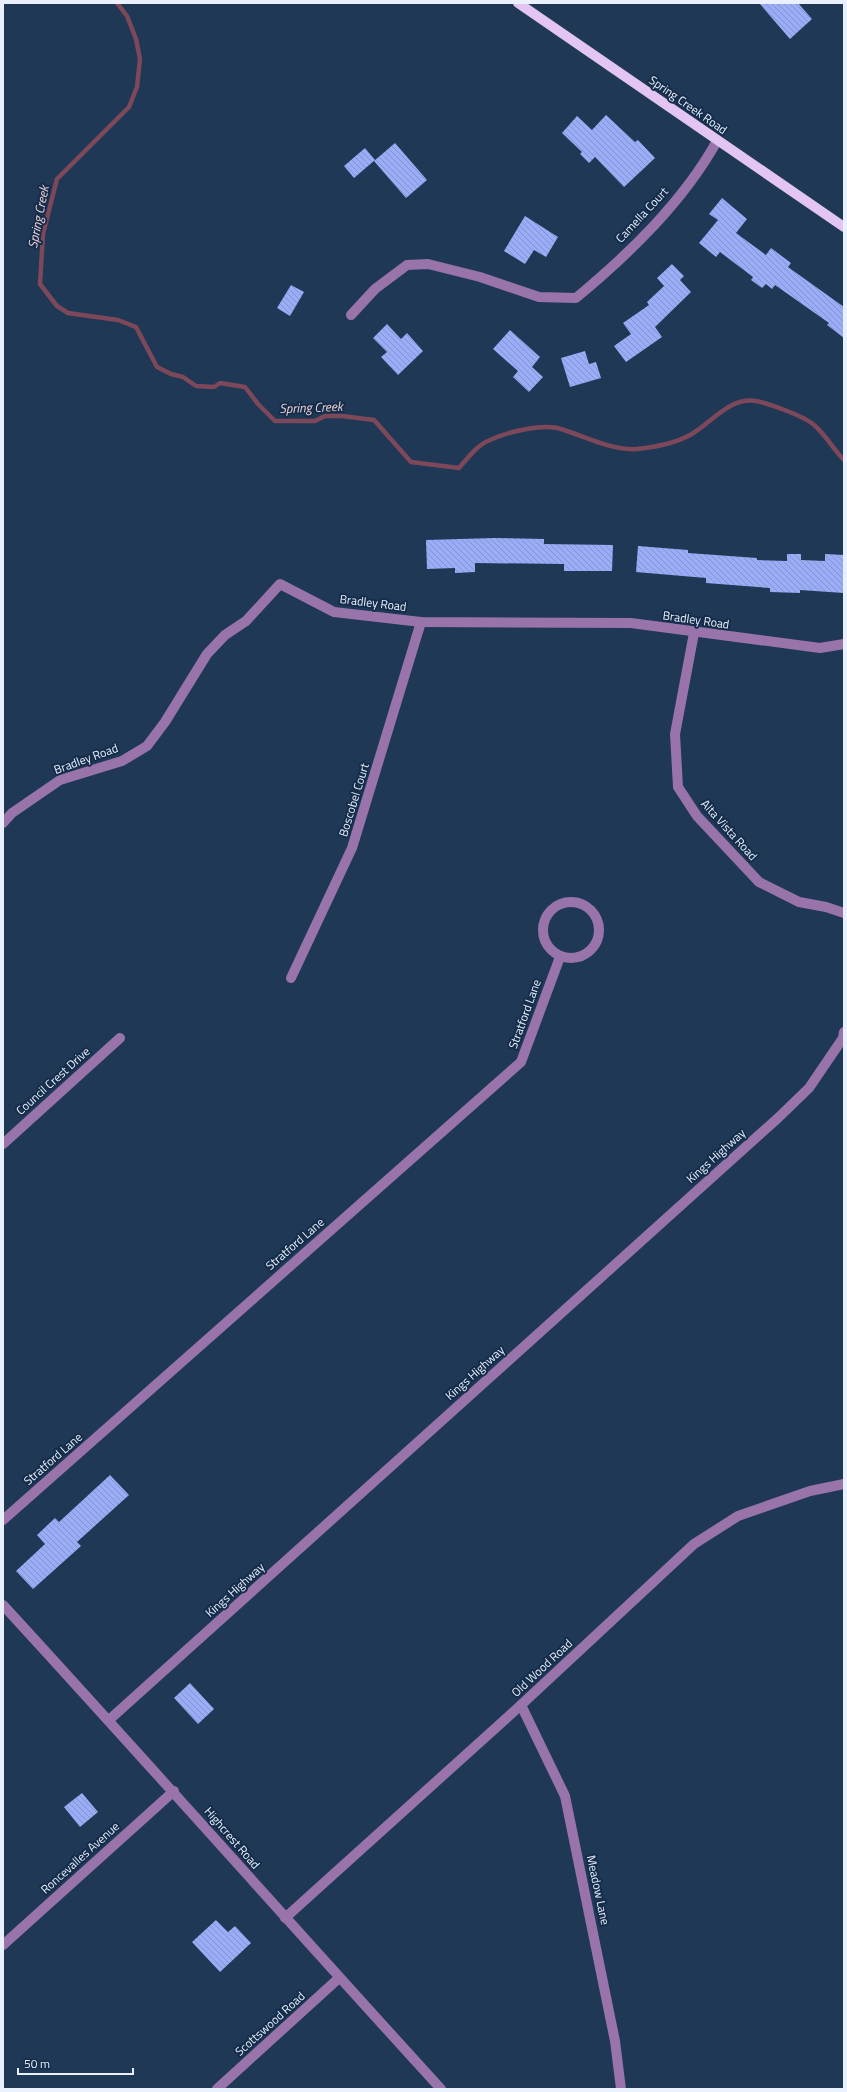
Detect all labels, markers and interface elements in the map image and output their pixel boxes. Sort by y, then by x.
street label: Spring Creek Road [645,70,731,139]
water label: Spring Creek [22,182,54,250]
street label: Camella Court [611,182,673,247]
water label: Spring Creek [279,396,345,418]
street label: Bradley Road [339,589,407,616]
street label: Bradley Road [662,605,731,634]
street label: Bradley Road [51,738,121,779]
street label: Boscobel Court [333,760,374,839]
street label: Alta Vista Road [697,795,762,865]
street label: Stratford Lane [503,977,546,1051]
street label: Council Crest Drive [11,1042,94,1119]
street label: Kings Highway [682,1124,750,1188]
street label: Stratford Lane [261,1213,328,1275]
street label: Kings Highway [441,1341,509,1405]
street label: Stratford Lane [19,1428,86,1490]
street label: Kings Highway [201,1558,269,1622]
street label: Old Wood Road [507,1634,577,1701]
street label: Highcrest Road [200,1802,265,1873]
street label: Roncevalles Avenue [36,1817,123,1898]
street label: Meadow Lane [582,1853,615,1926]
street label: Scottswood Road [230,1987,309,2060]
scale bar [18,2050,133,2076]
text: 50 m [24,2054,50,2073]

